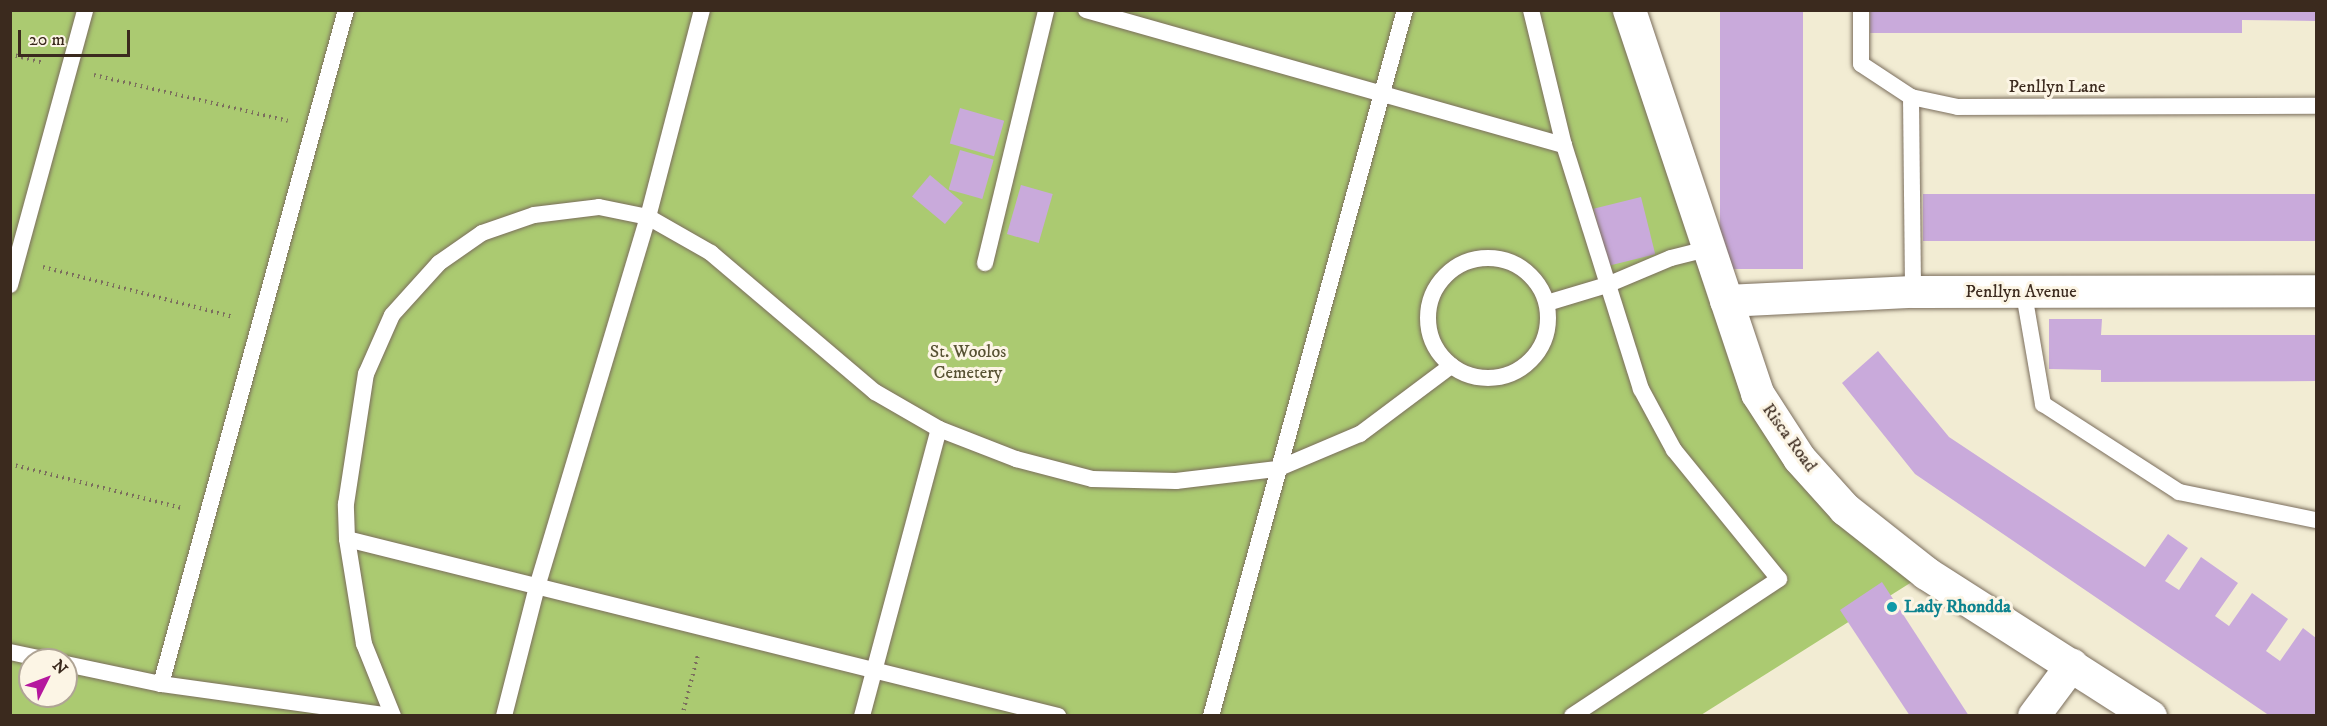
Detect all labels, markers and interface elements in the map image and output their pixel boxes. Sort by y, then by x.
scale bar [21,18,134,56]
text: 20 m [29,29,65,51]
street label: Penllyn Lane [2009,76,2105,98]
street label: Penllyn Avenue [1965,281,2077,303]
park label: St. Woolos Cemetery [930,342,1006,385]
street label: Risca Road [1757,400,1821,476]
place label: Lady Rhondda [1904,596,2011,618]
marker: Lady Rhondda [1885,600,1899,614]
north arrow [18,648,78,708]
text: N [48,656,72,679]

